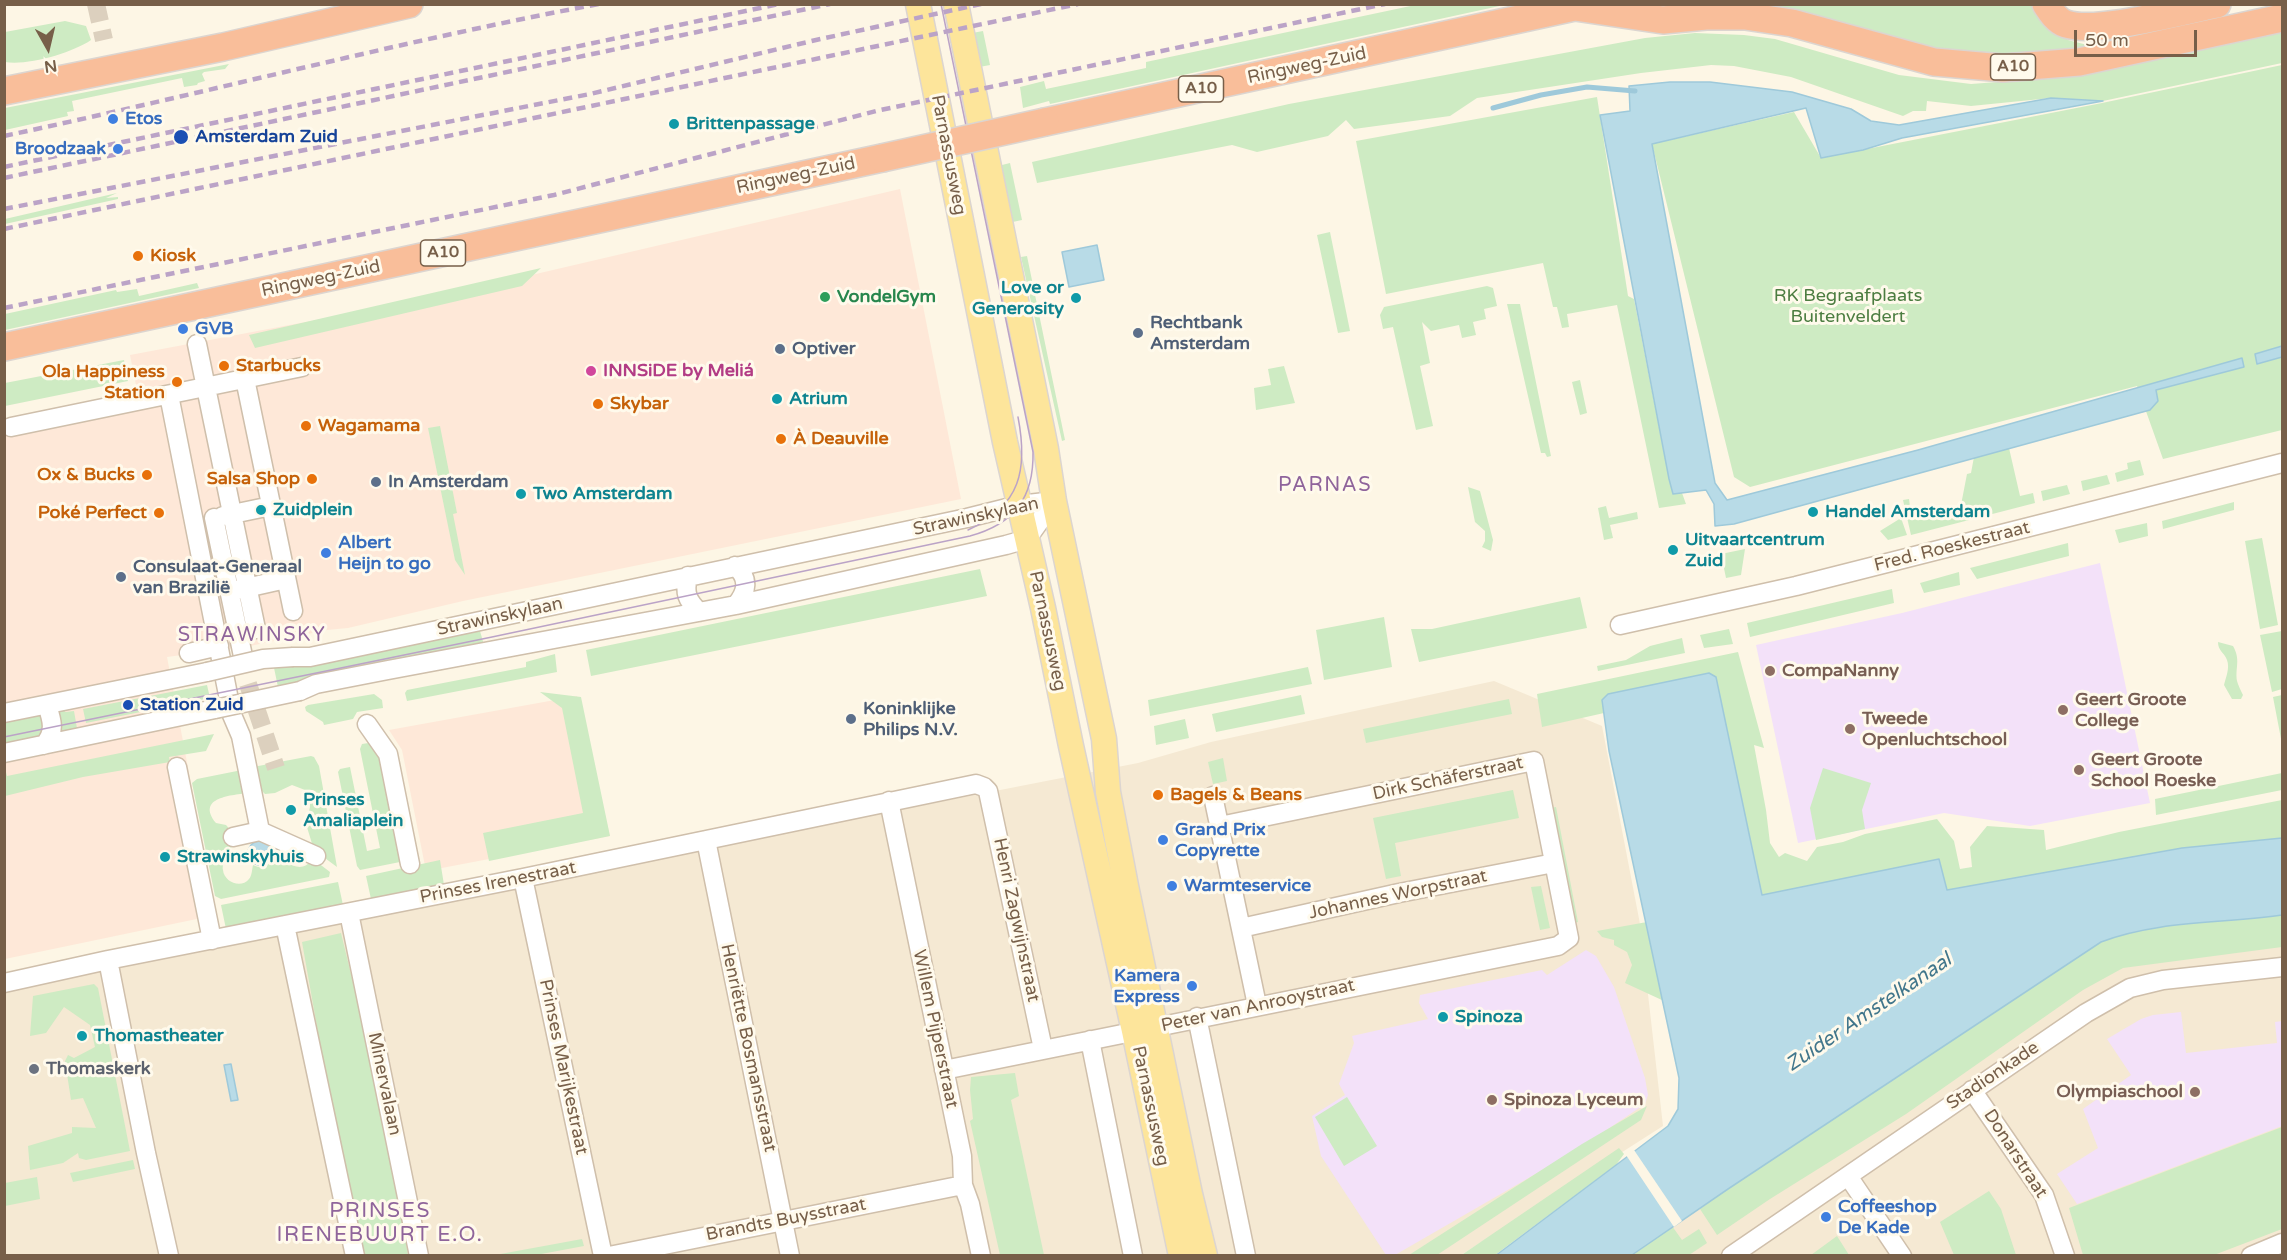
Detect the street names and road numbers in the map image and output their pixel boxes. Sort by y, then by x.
street label: Ringweg-Zuid [1246,43,1368,89]
road number: A10 [1990,54,2036,80]
road number: A10 [1178,76,1224,102]
street label: Parnassusweg [926,93,970,217]
street label: Ringweg-Zuid [735,153,857,199]
road number: A10 [420,240,466,266]
street label: Ringweg-Zuid [260,256,382,302]
street label: Strawinskylaan [911,493,1041,541]
street label: Fred. Roeskestraat [1872,517,2032,577]
street label: Parnassusweg [1024,569,1070,693]
street label: Strawinskylaan [435,593,565,641]
street label: Dirk Schäferstraat [1371,752,1525,806]
street label: Henri Zagwijnstraat [988,836,1044,1004]
street label: Prinses Irenestraat [418,857,578,909]
street label: Johannes Worpstraat [1307,866,1489,924]
street label: Henriëtte Bosmansstraat [715,942,781,1154]
street label: Willem Pijperstraat [908,948,962,1110]
street label: Peter van Anrooystraat [1159,975,1357,1037]
street label: Prinses Marijkestraat [534,977,592,1157]
street label: Minervalaan [363,1030,405,1138]
street label: Stadionkade [1943,1037,2043,1115]
street label: Parnassusweg [1127,1044,1173,1168]
street label: Donarstraat [1978,1106,2052,1202]
street label: Brandts Buysstraat [704,1194,868,1246]

